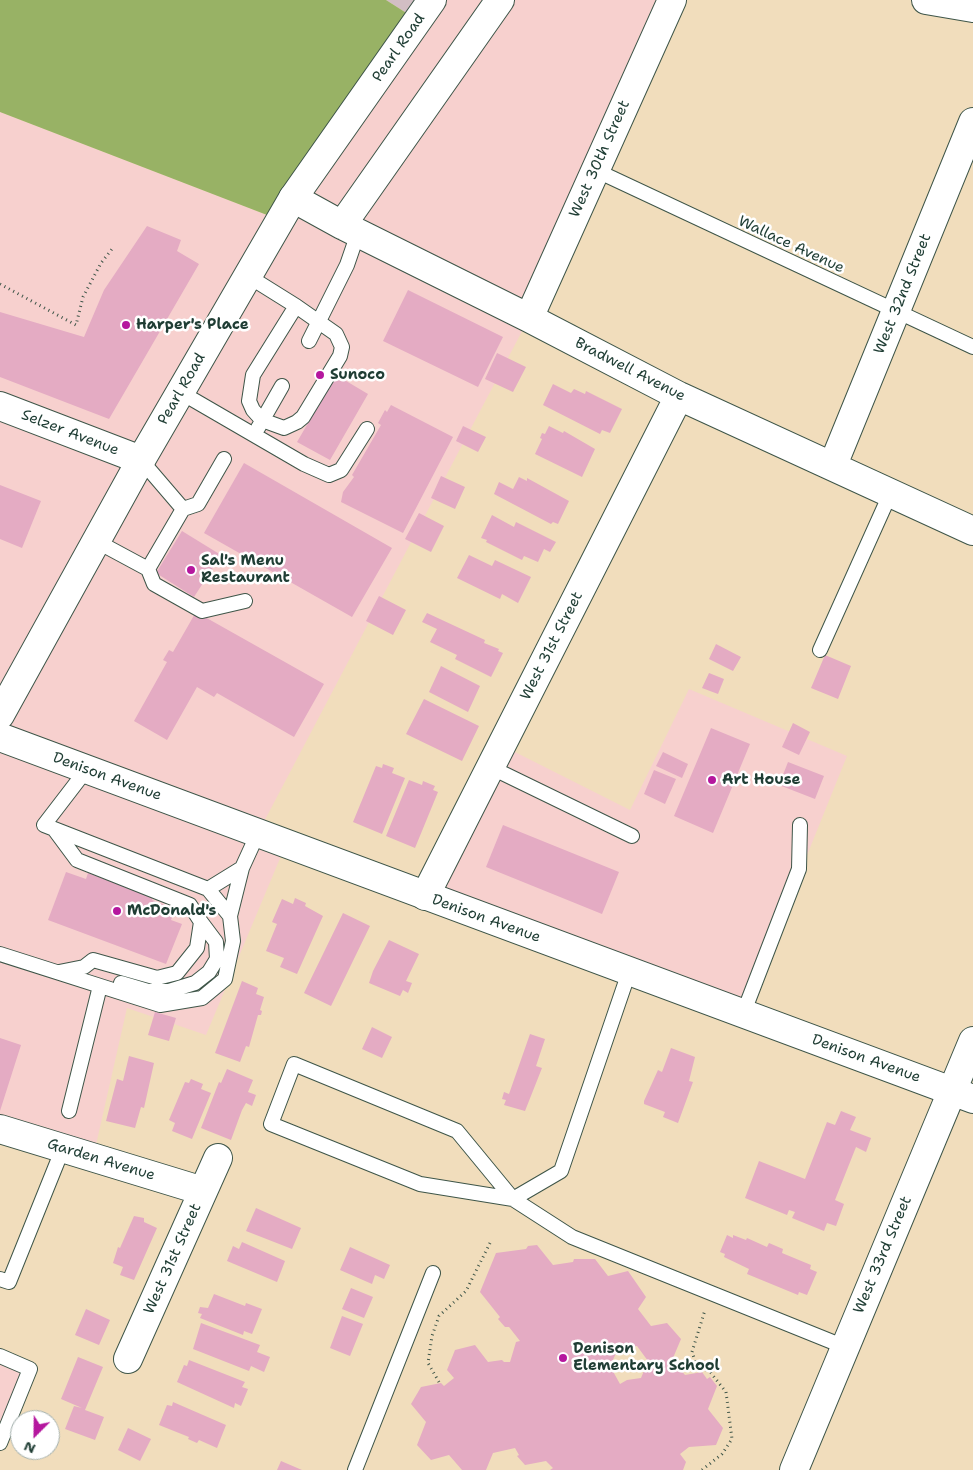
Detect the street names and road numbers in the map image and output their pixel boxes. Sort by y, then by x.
street label: Pearl Road [369,10,429,86]
street label: West 30th Street [566,98,634,220]
street label: Wallace Avenue [735,213,847,277]
street label: West 32nd Street [871,231,935,357]
street label: Bradwell Avenue [572,334,688,406]
street label: Pearl Road [154,350,210,428]
street label: Selzer Avenue [19,406,121,460]
street label: West 31st Street [517,589,587,703]
street label: Denison Avenue [50,749,164,805]
street label: Denison Avenue [429,891,543,947]
street label: Denison Avenue [809,1031,923,1087]
street label: Garden Avenue [45,1135,157,1185]
street label: West 33rd Street [850,1194,916,1316]
street label: West 31st Street [141,1201,205,1317]

